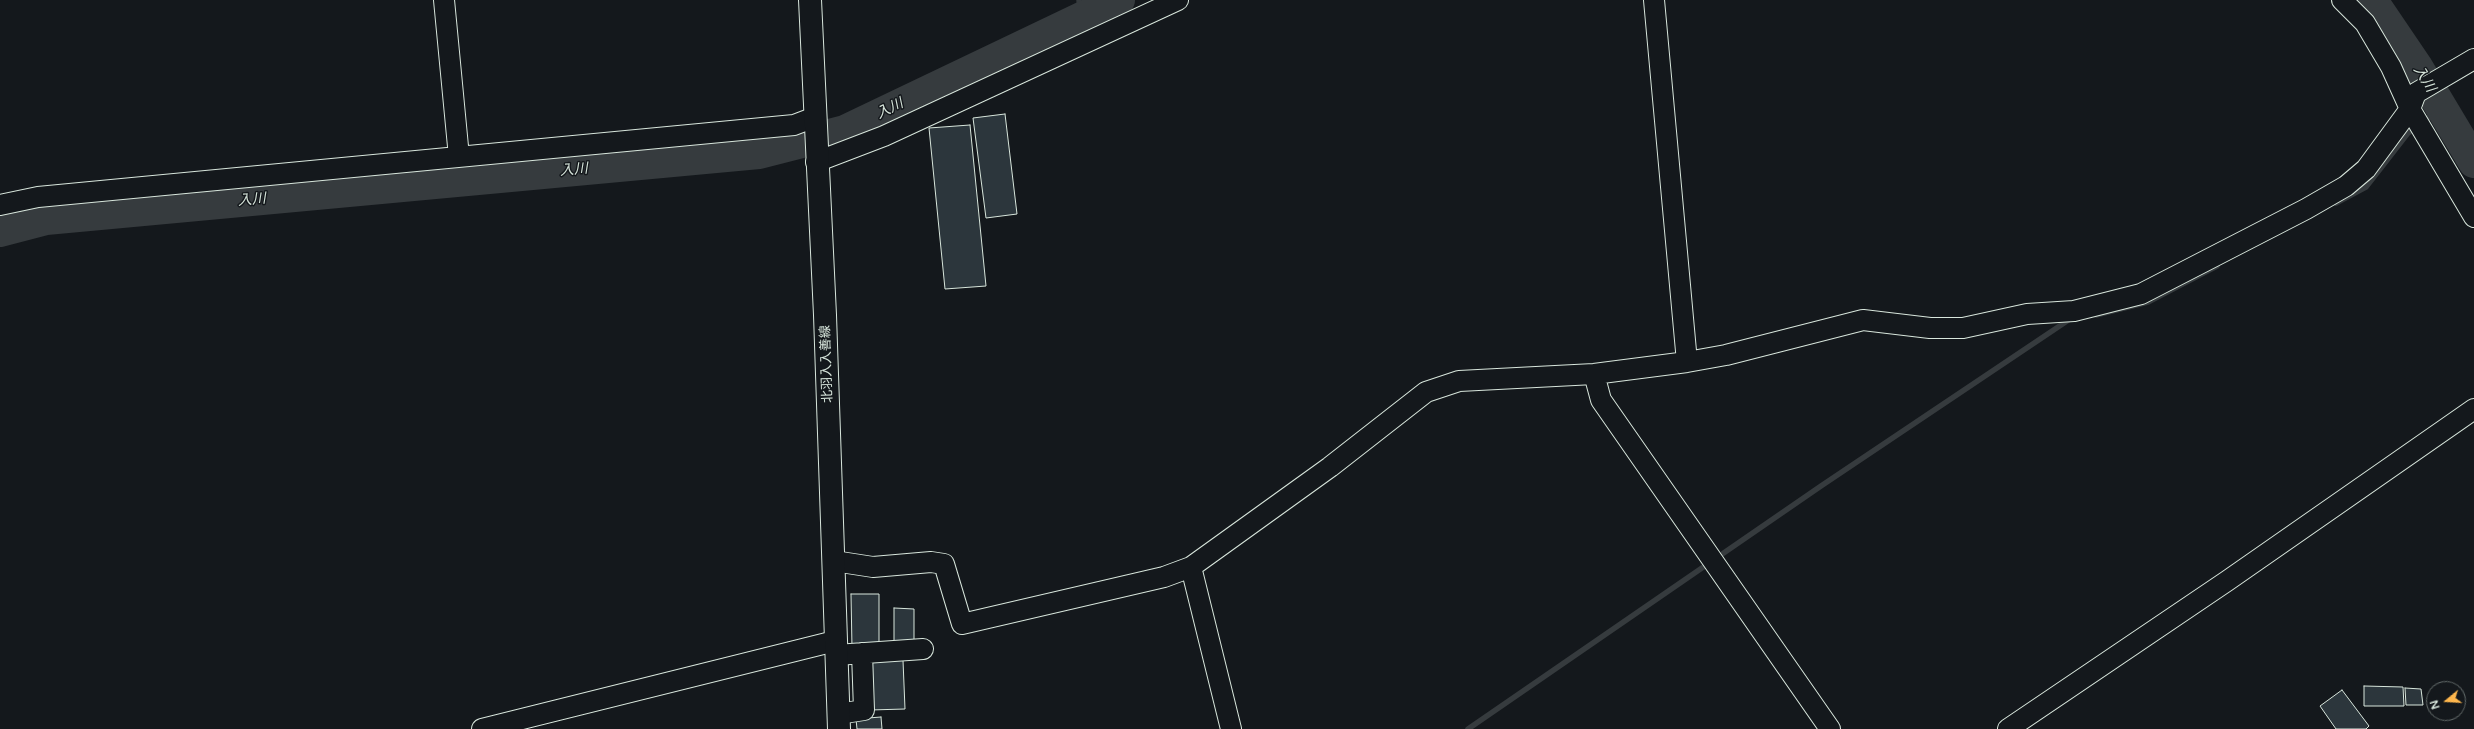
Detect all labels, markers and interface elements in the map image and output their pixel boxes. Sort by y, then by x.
water label: 入川 [2409,63,2439,95]
water label: 入川 [874,95,906,123]
water label: 入川 [559,160,589,180]
water label: 入川 [237,190,267,210]
street label: 北羽入入善線 [818,325,836,403]
north arrow [2426,681,2466,721]
text: N [2428,698,2443,711]

